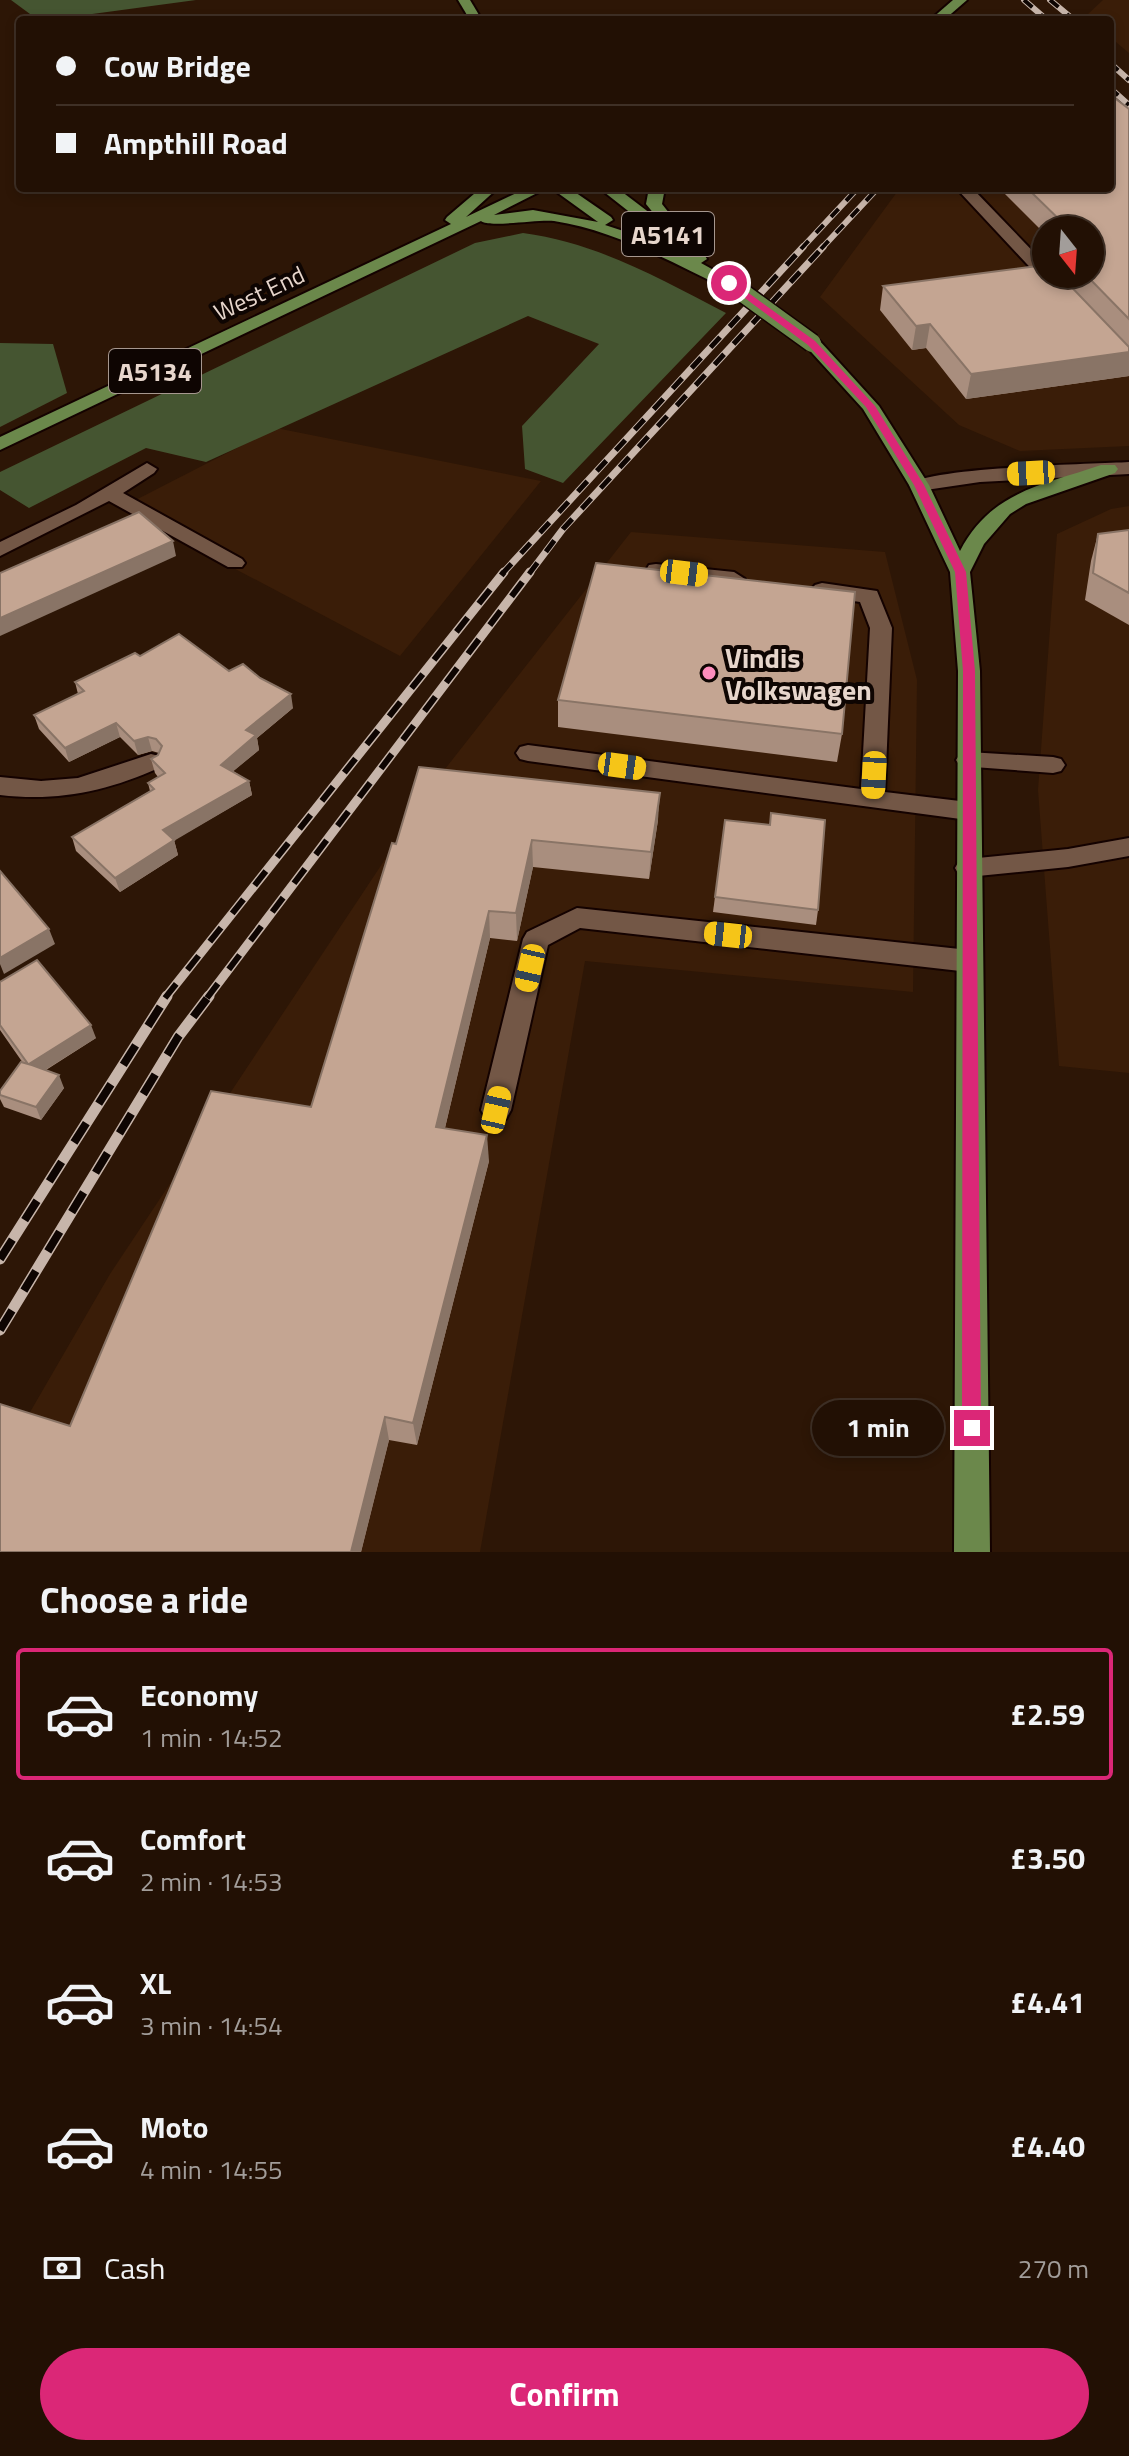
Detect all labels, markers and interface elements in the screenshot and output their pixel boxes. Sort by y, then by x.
text: Cow Bridge [104,43,251,89]
text: Ampthill Road [104,120,288,166]
road number: A5141 [622,212,714,256]
north arrow [1032,216,1104,288]
map controls [1032,216,1104,288]
street label: West End [208,256,310,330]
route start [711,265,747,301]
road number: A5134 [109,349,201,393]
car [1006,460,1056,486]
car [659,558,709,588]
place label: Vindis Volkswagen [725,636,872,711]
marker: Vindis Volkswagen [700,664,718,682]
car [861,750,887,800]
car [597,751,647,781]
car [703,921,753,949]
car [513,942,547,994]
car [479,1084,513,1136]
callout: 1 min [812,1400,944,1456]
text: 1 min [846,1408,910,1447]
route end [954,1410,990,1446]
text: Choose a ride [40,1572,248,1627]
text: Economy [140,1672,258,1718]
icon: car [44,1678,116,1750]
text: £2.59 [1010,1691,1085,1737]
text: 1 min · 14:52 [140,1718,283,1757]
text: Comfort [140,1816,246,1862]
icon: car [44,1822,116,1894]
text: £3.50 [1010,1835,1085,1881]
text: 2 min · 14:53 [140,1862,283,1901]
text: XL [140,1960,171,2006]
icon: car [44,1966,116,2038]
text: £4.41 [1010,1979,1085,2025]
text: 3 min · 14:54 [140,2006,283,2045]
text: Moto [140,2104,208,2150]
icon: car [44,2110,116,2182]
text: £4.40 [1010,2123,1085,2169]
text: 4 min · 14:55 [140,2150,283,2189]
text: Cash [104,2245,165,2291]
icon: cash [40,2246,84,2290]
text: 270 m [1018,2249,1089,2288]
button: Confirm [40,2348,1089,2440]

